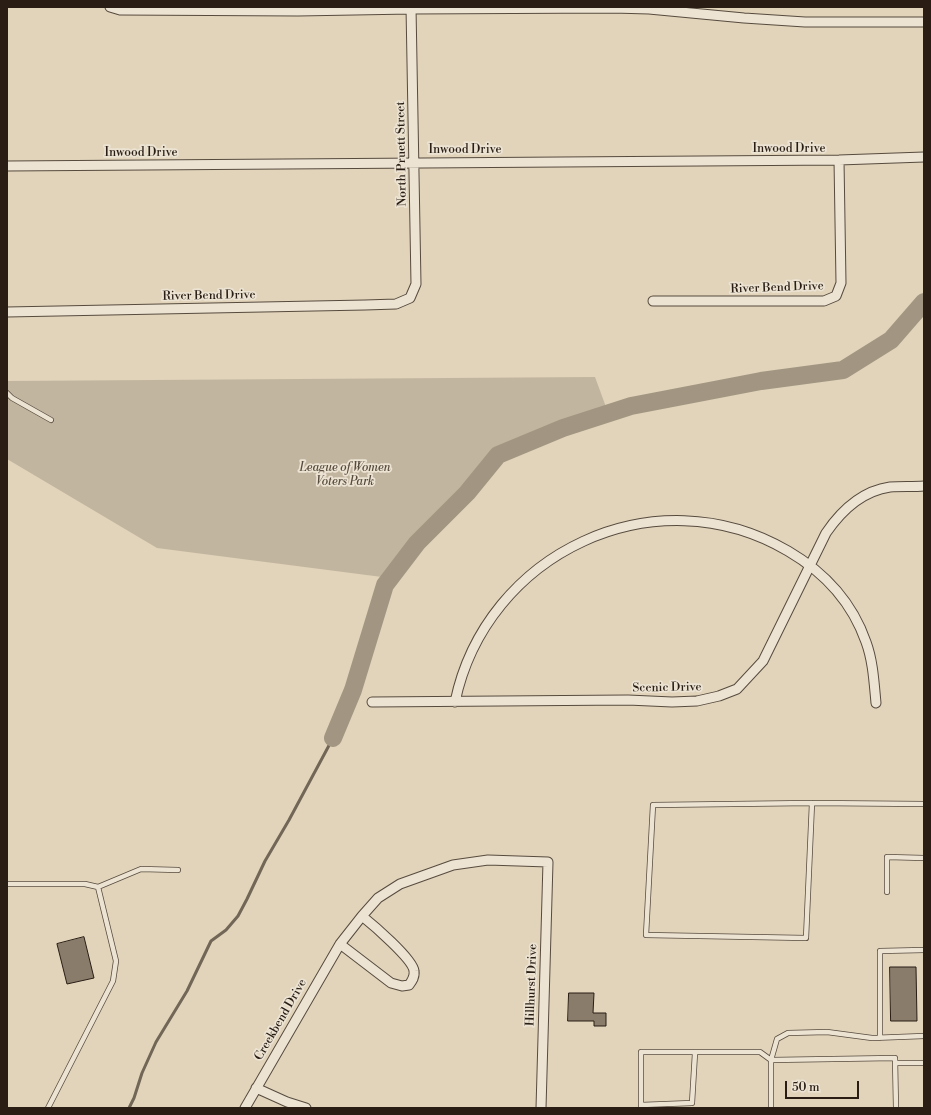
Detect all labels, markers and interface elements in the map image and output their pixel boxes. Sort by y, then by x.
street label: North Pruett Street [394,101,410,207]
street label: Inwood Drive [752,142,826,156]
street label: Inwood Drive [428,143,502,157]
street label: Inwood Drive [104,146,178,160]
street label: River Bend Drive [730,279,824,297]
street label: River Bend Drive [162,288,256,304]
park label: League of Women Voters Park [300,461,390,489]
street label: Scenic Drive [632,680,702,696]
street label: Hillhurst Drive [523,944,541,1026]
street label: Creekbend Drive [252,977,310,1063]
scale bar [787,1073,861,1099]
text: 50 m [792,1080,820,1095]

